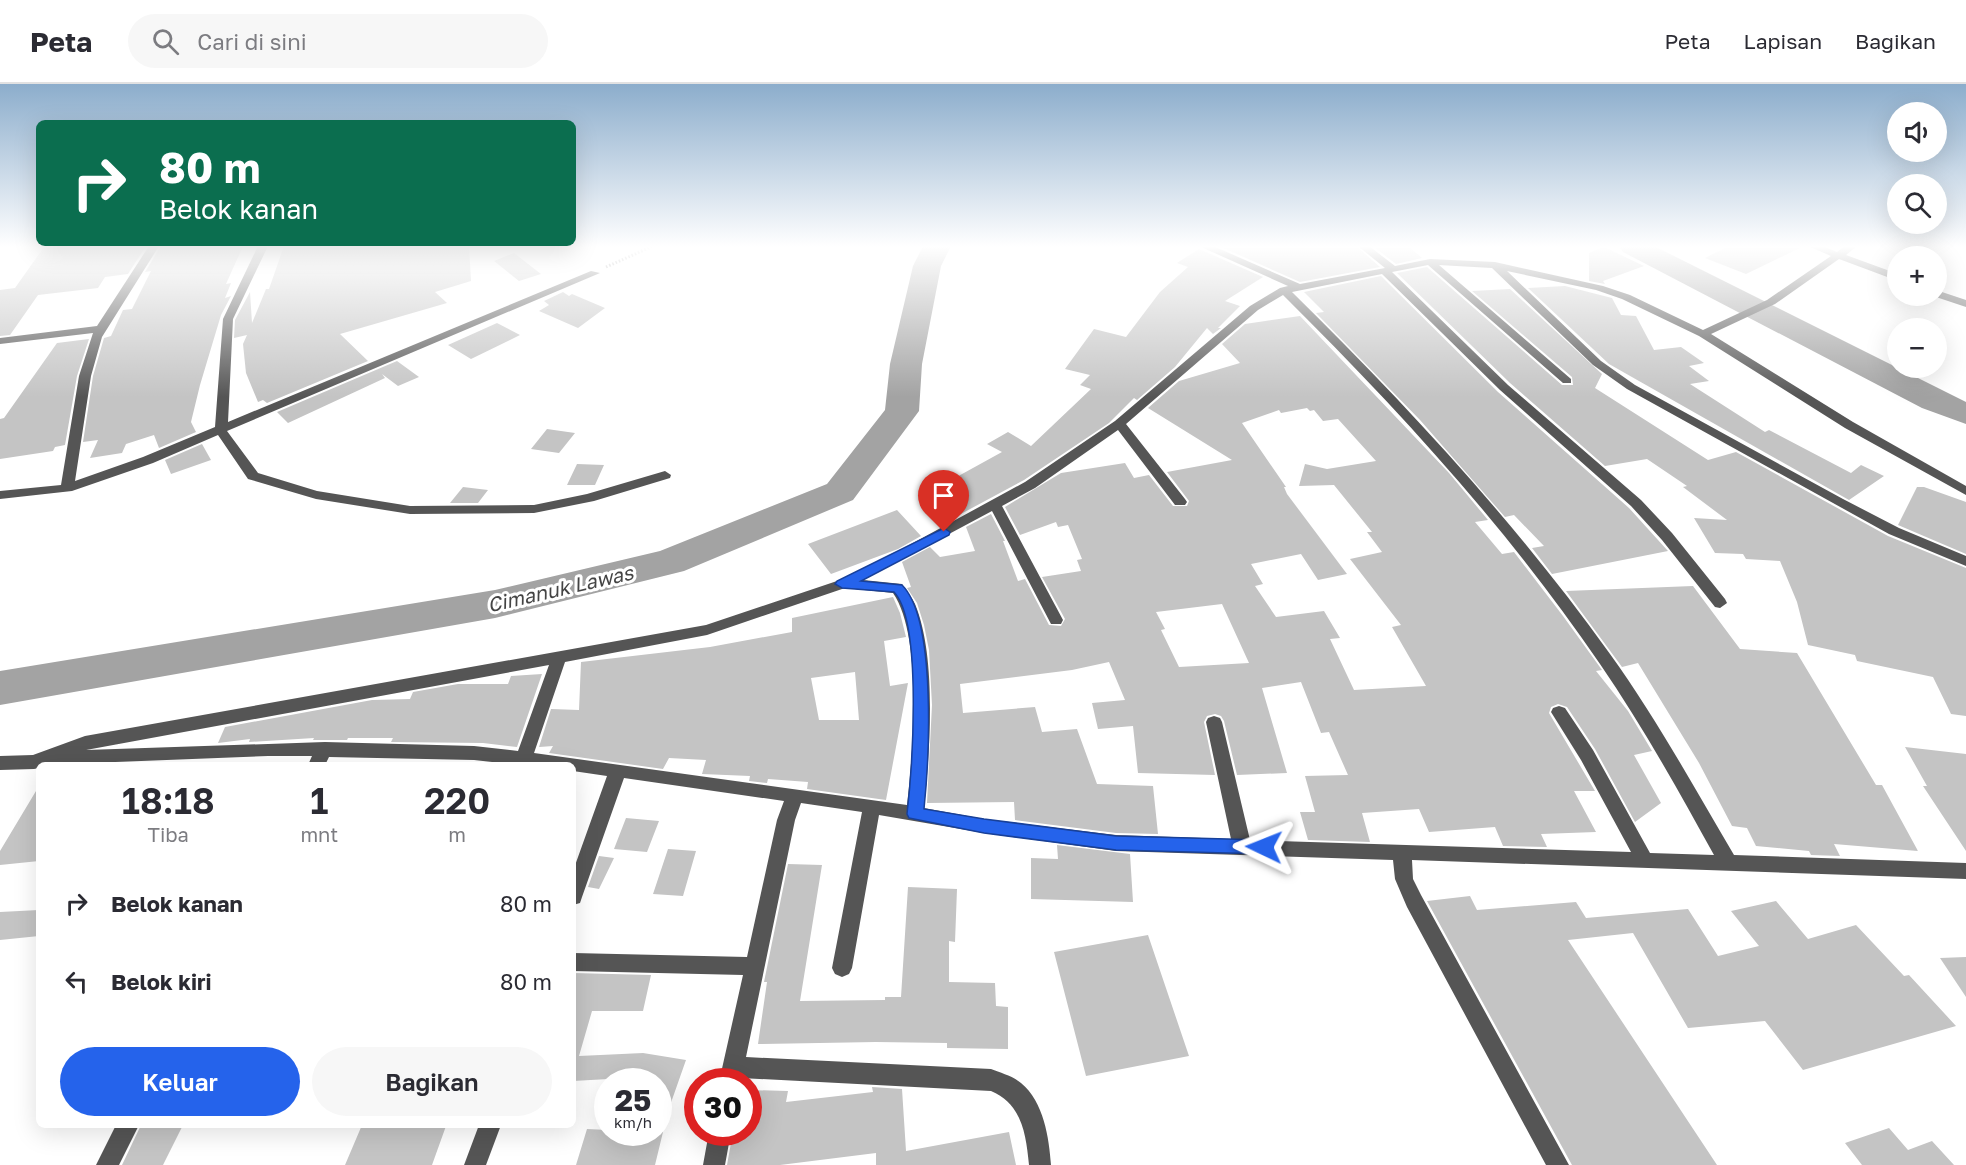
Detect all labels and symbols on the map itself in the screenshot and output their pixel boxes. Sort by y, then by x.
pin [918,470,969,532]
water label: Cimanuk Lawas [485,559,637,616]
position arrow [1232,815,1296,879]
speed limit sign: 30 [684,1068,762,1146]

